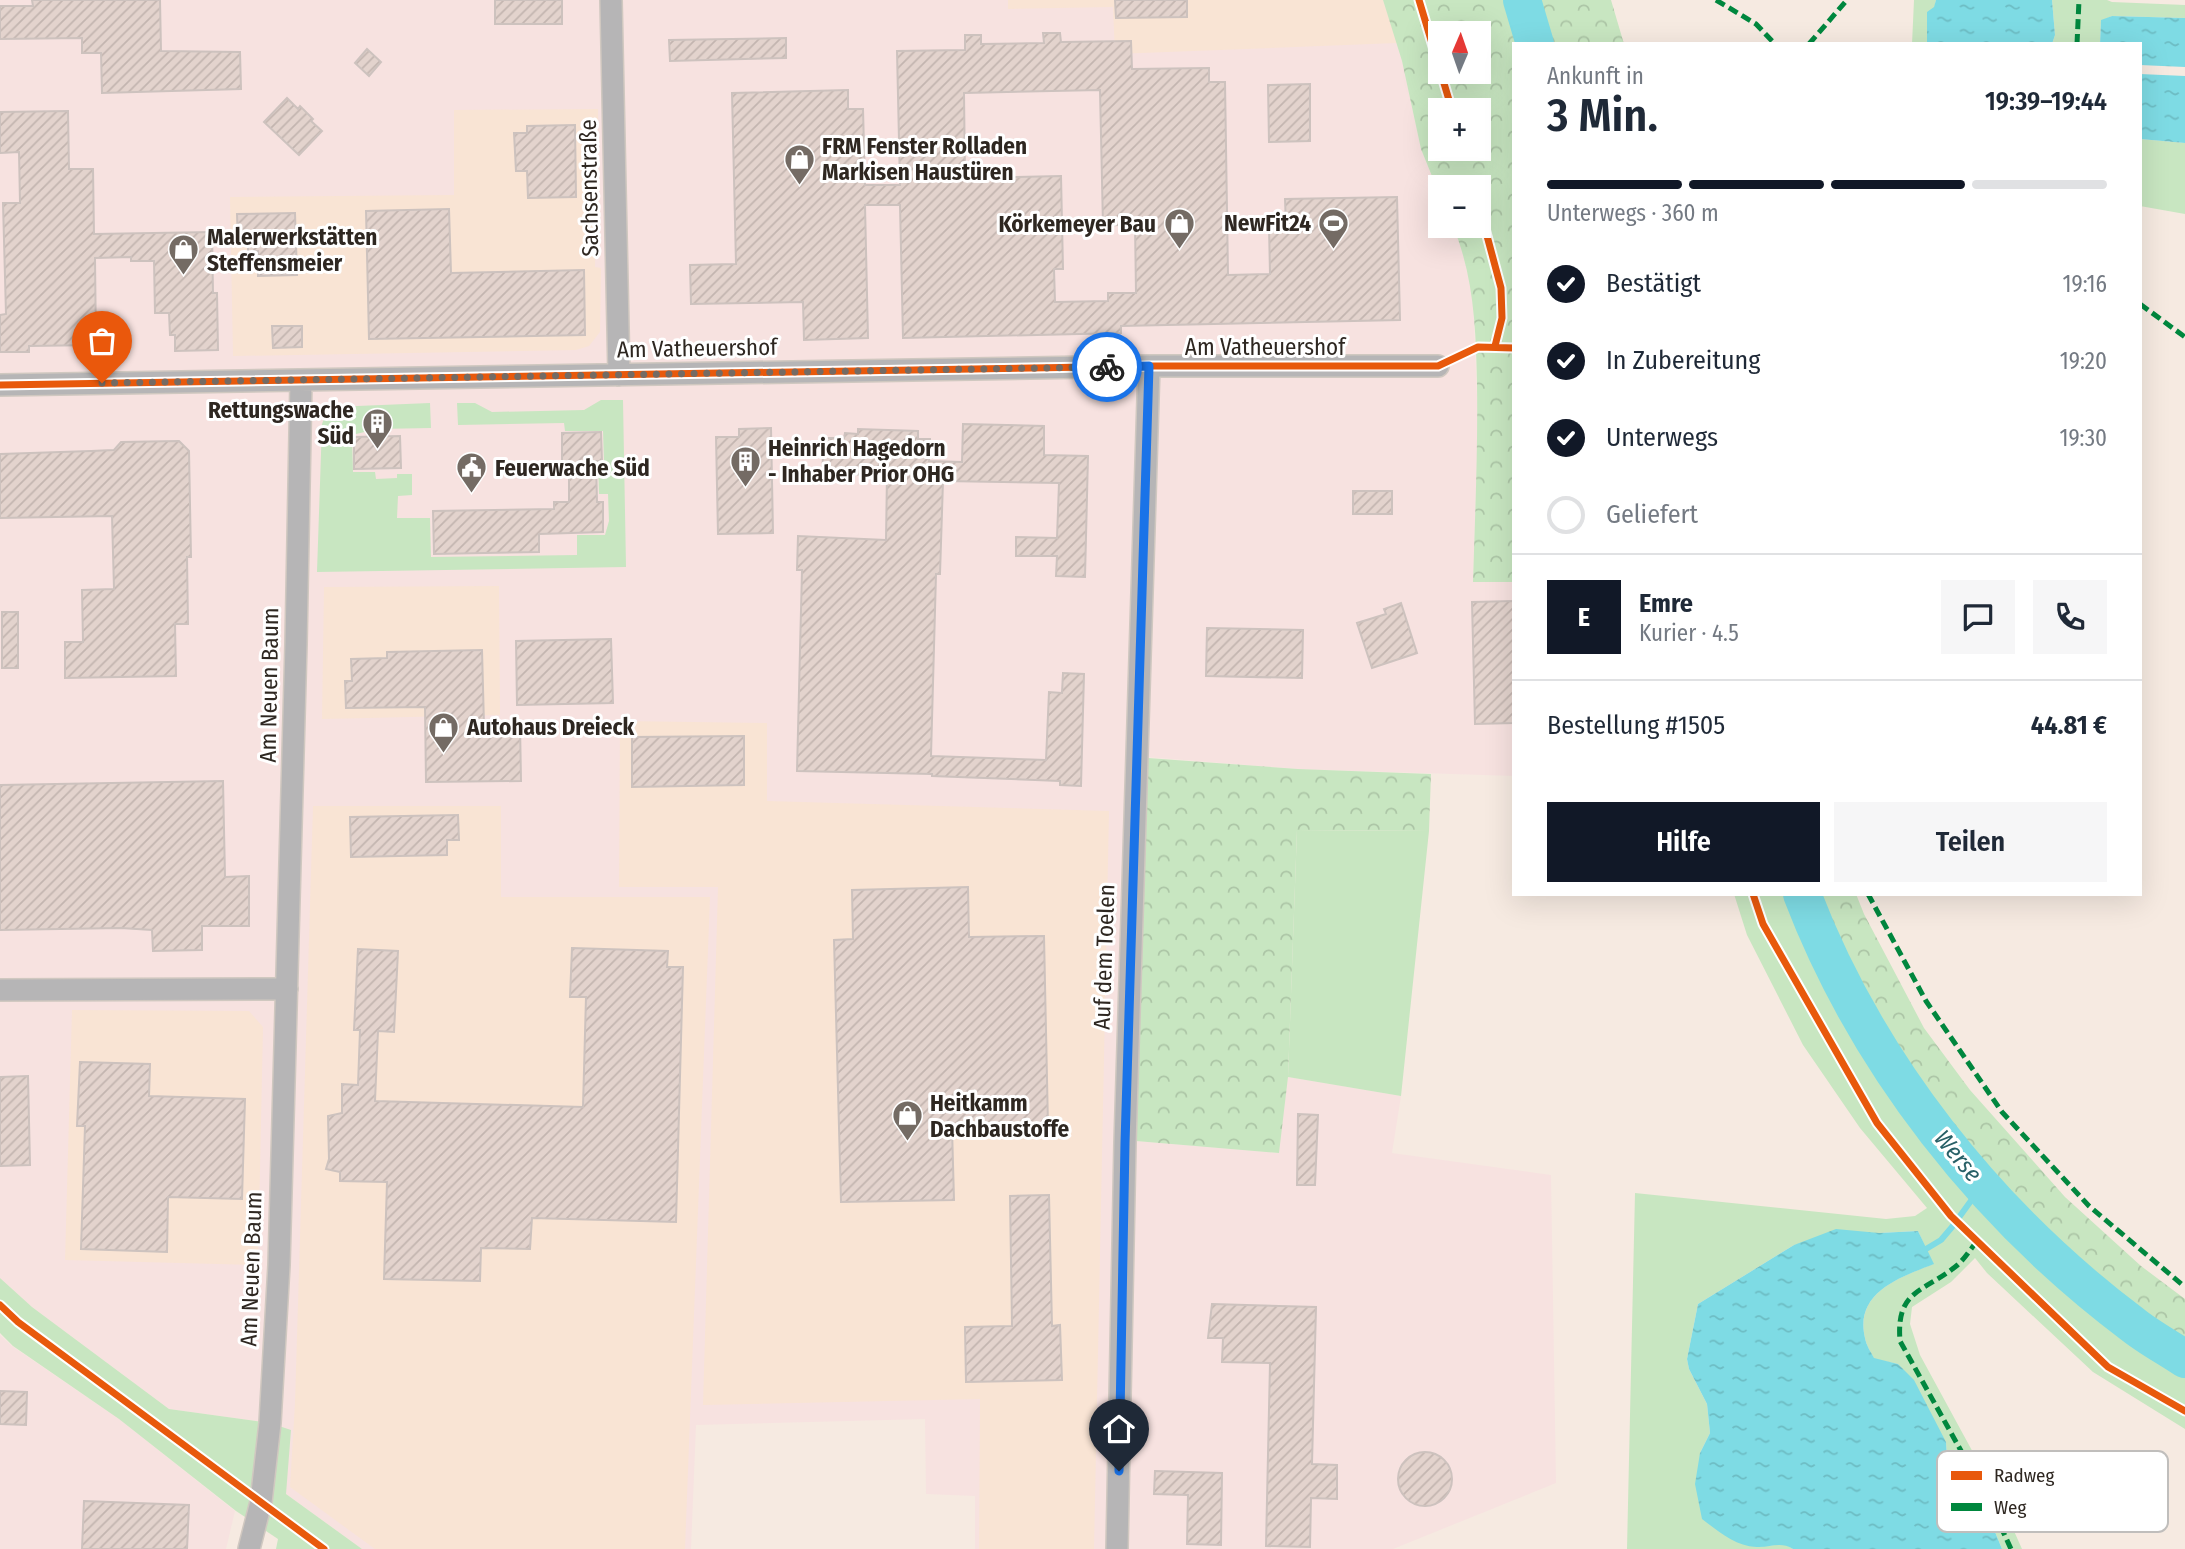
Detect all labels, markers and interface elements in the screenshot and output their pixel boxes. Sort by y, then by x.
north arrow [1428,21,1491,84]
map controls [1428,21,1491,238]
text: Ankunft in [1547,62,1644,90]
text: 19:39–19:44 [1985,86,2107,117]
text: 3 Min. [1547,88,1658,143]
button: + [1428,98,1491,161]
street label: Sachsenstraße [574,119,604,257]
place label: FRM Fenster Rolladen Markisen Haustüren [822,132,1027,186]
shop icon: FRM Fenster Rolladen Markisen Haustüren [782,142,816,186]
button: − [1428,175,1491,238]
text: Unterwegs · 360 m [1547,199,1719,227]
sports icon: NewFit24 [1317,206,1351,250]
shop icon: Körkemeyer Bau [1162,207,1196,251]
place label: NewFit24 [1224,209,1311,237]
place label: Körkemeyer Bau [998,210,1156,238]
place label: Malerwerkstätten Steffensmeier [207,223,377,277]
shop icon: Malerwerkstätten Steffensmeier [167,233,201,277]
icon: check [1547,265,1585,303]
text: Bestätigt [1606,268,1701,299]
text: 19:16 [2063,270,2107,298]
pin [72,311,132,383]
icon: bag [83,322,121,360]
courier [1072,332,1142,402]
street label: Am Vatheuershof [617,333,779,363]
street label: Am Vatheuershof [1185,333,1347,361]
icon: check [1547,342,1585,380]
text: In Zubereitung [1606,345,1760,376]
text: 19:20 [2060,347,2107,375]
icon: bike [1088,348,1126,386]
place label: Rettungswache Süd [208,396,354,450]
building icon: Rettungswache Süd [360,406,394,450]
icon: check [1547,419,1585,457]
text: Unterwegs [1606,422,1718,453]
text: 19:30 [2059,424,2107,452]
place label: Heinrich Hagedorn - Inhaber Prior OHG [768,434,954,488]
building icon: Heinrich Hagedorn - Inhaber Prior OHG [728,444,762,488]
public building icon: Feuerwache Süd [455,451,489,495]
place label: Feuerwache Süd [495,454,650,482]
text: Geliefert [1606,499,1698,530]
button: chat [1941,580,2015,654]
button: phone [2033,580,2107,654]
text: Emre [1639,588,1693,619]
text: E [1578,602,1590,633]
street label: Am Neuen Baum [254,607,284,763]
text: Kurier · 4.5 [1639,619,1739,647]
shop icon: Autohaus Dreieck [427,710,461,754]
text: Bestellung #1505 [1547,710,1725,741]
text: 44.81 € [2031,710,2107,741]
place label: Autohaus Dreieck [466,713,634,741]
button: Hilfe [1547,802,1820,882]
button: Teilen [1834,802,2107,882]
street label: Auf dem Toelen [1087,884,1121,1030]
place label: Heitkamm Dachbaustoffe [930,1089,1070,1143]
shop icon: Heitkamm Dachbaustoffe [890,1099,924,1143]
water label: Werse [1928,1125,1988,1187]
street label: Am Neuen Baum [234,1191,268,1347]
pin [1089,1399,1149,1471]
icon: home [1100,1410,1138,1448]
legend [1937,1451,2168,1532]
text: Radweg [1994,1464,2054,1487]
text: Weg [1994,1496,2026,1519]

